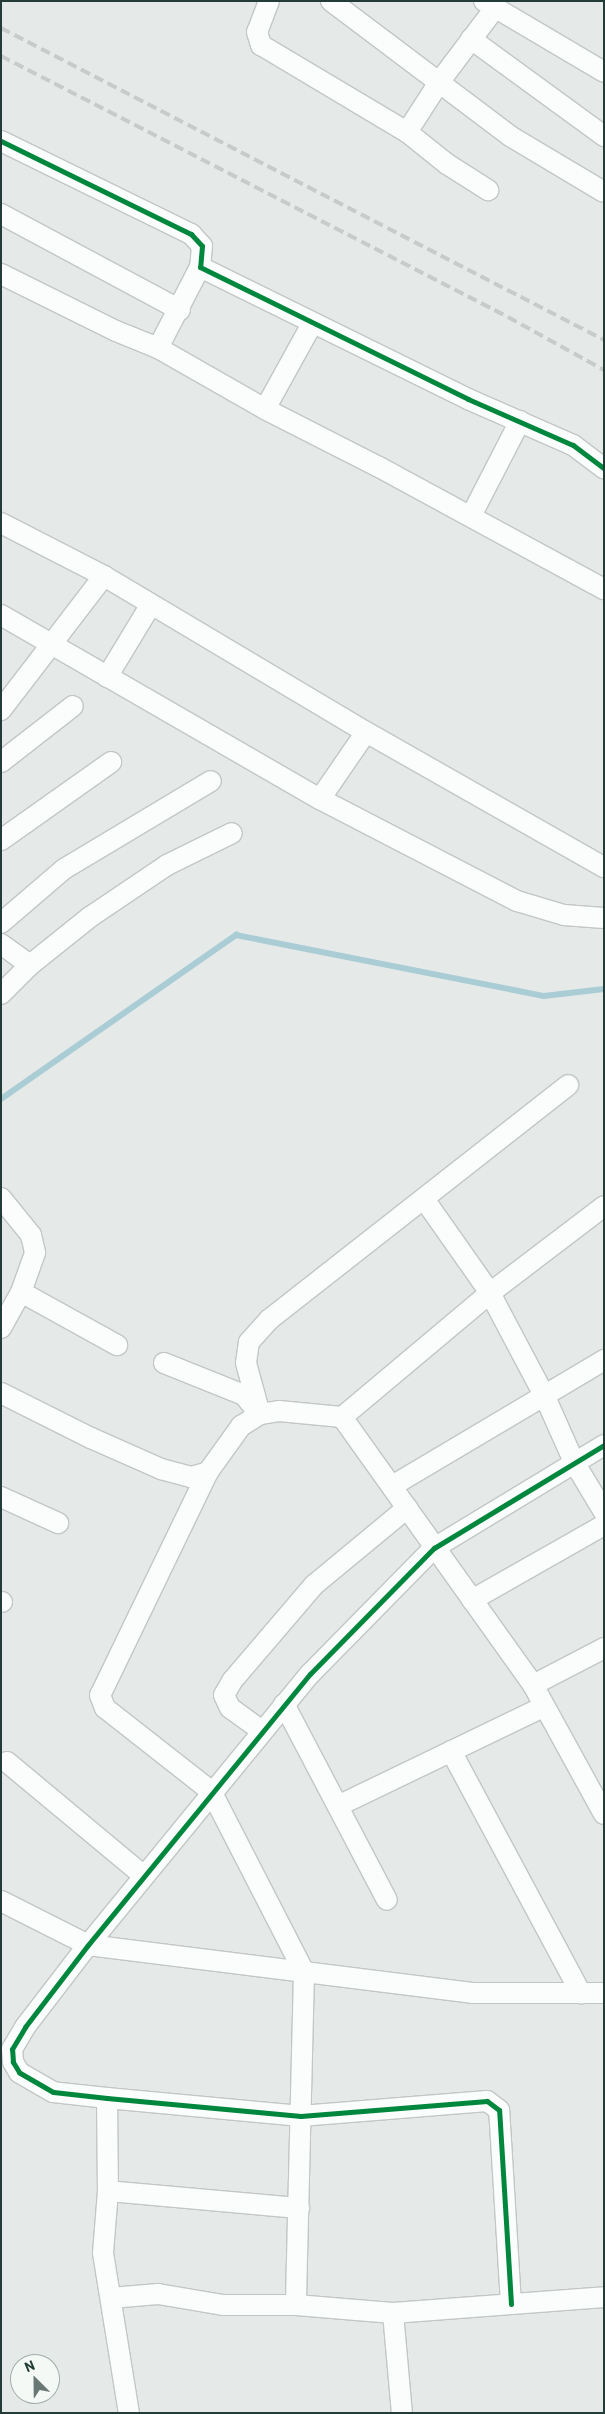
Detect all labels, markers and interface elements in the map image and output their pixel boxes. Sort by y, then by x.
north arrow [10,2354,60,2404]
text: N [22,2356,37,2375]

